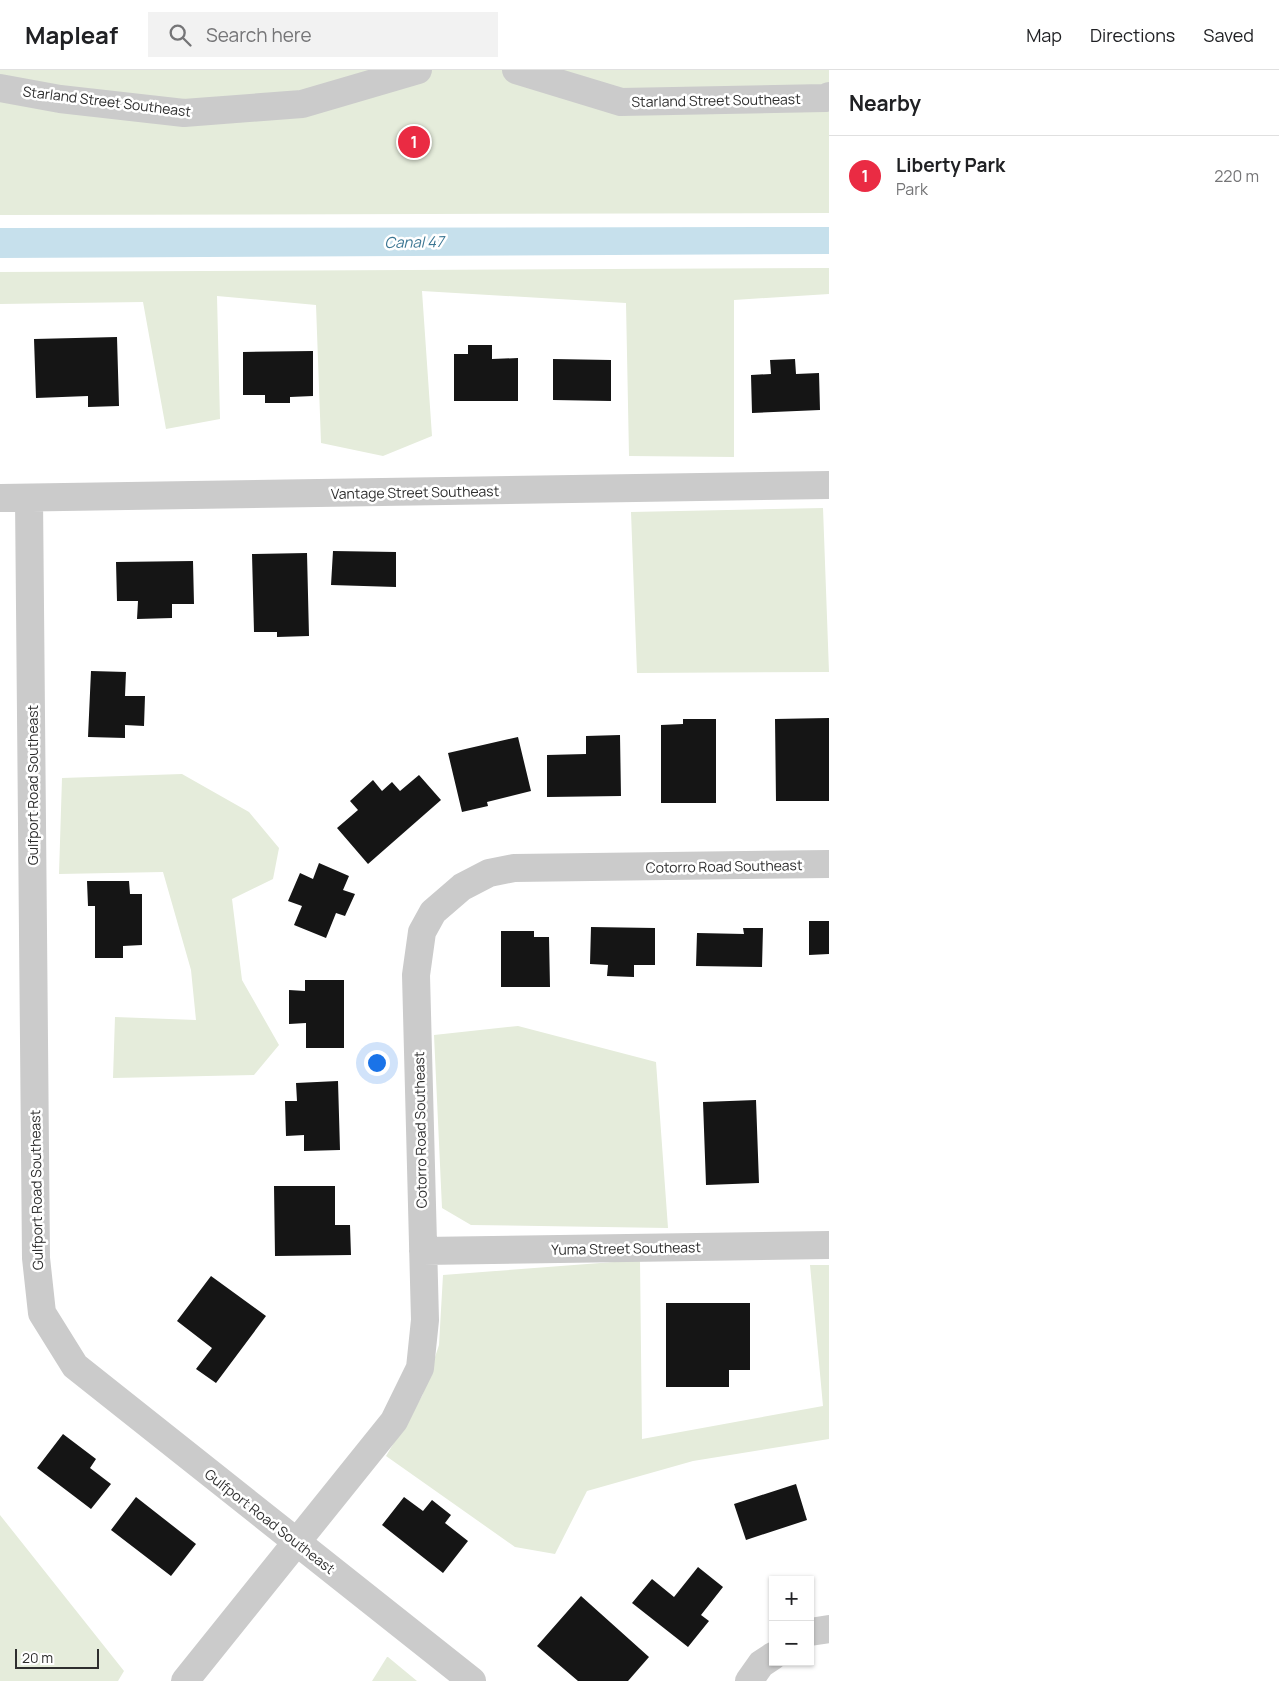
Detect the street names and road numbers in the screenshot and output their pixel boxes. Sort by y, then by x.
street label: Starland Street Southeast [22,81,193,121]
street label: Starland Street Southeast [631,89,801,111]
street label: Vantage Street Southeast [331,481,500,503]
street label: Gulfport Road Southeast [23,704,42,865]
street label: Cotorro Road Southeast [645,855,803,877]
street label: Cotorro Road Southeast [409,1051,431,1209]
street label: Gulfport Road Southeast [25,1109,47,1270]
street label: Yuma Street Southeast [551,1237,701,1259]
street label: Gulfport Road Southeast [201,1464,339,1578]

